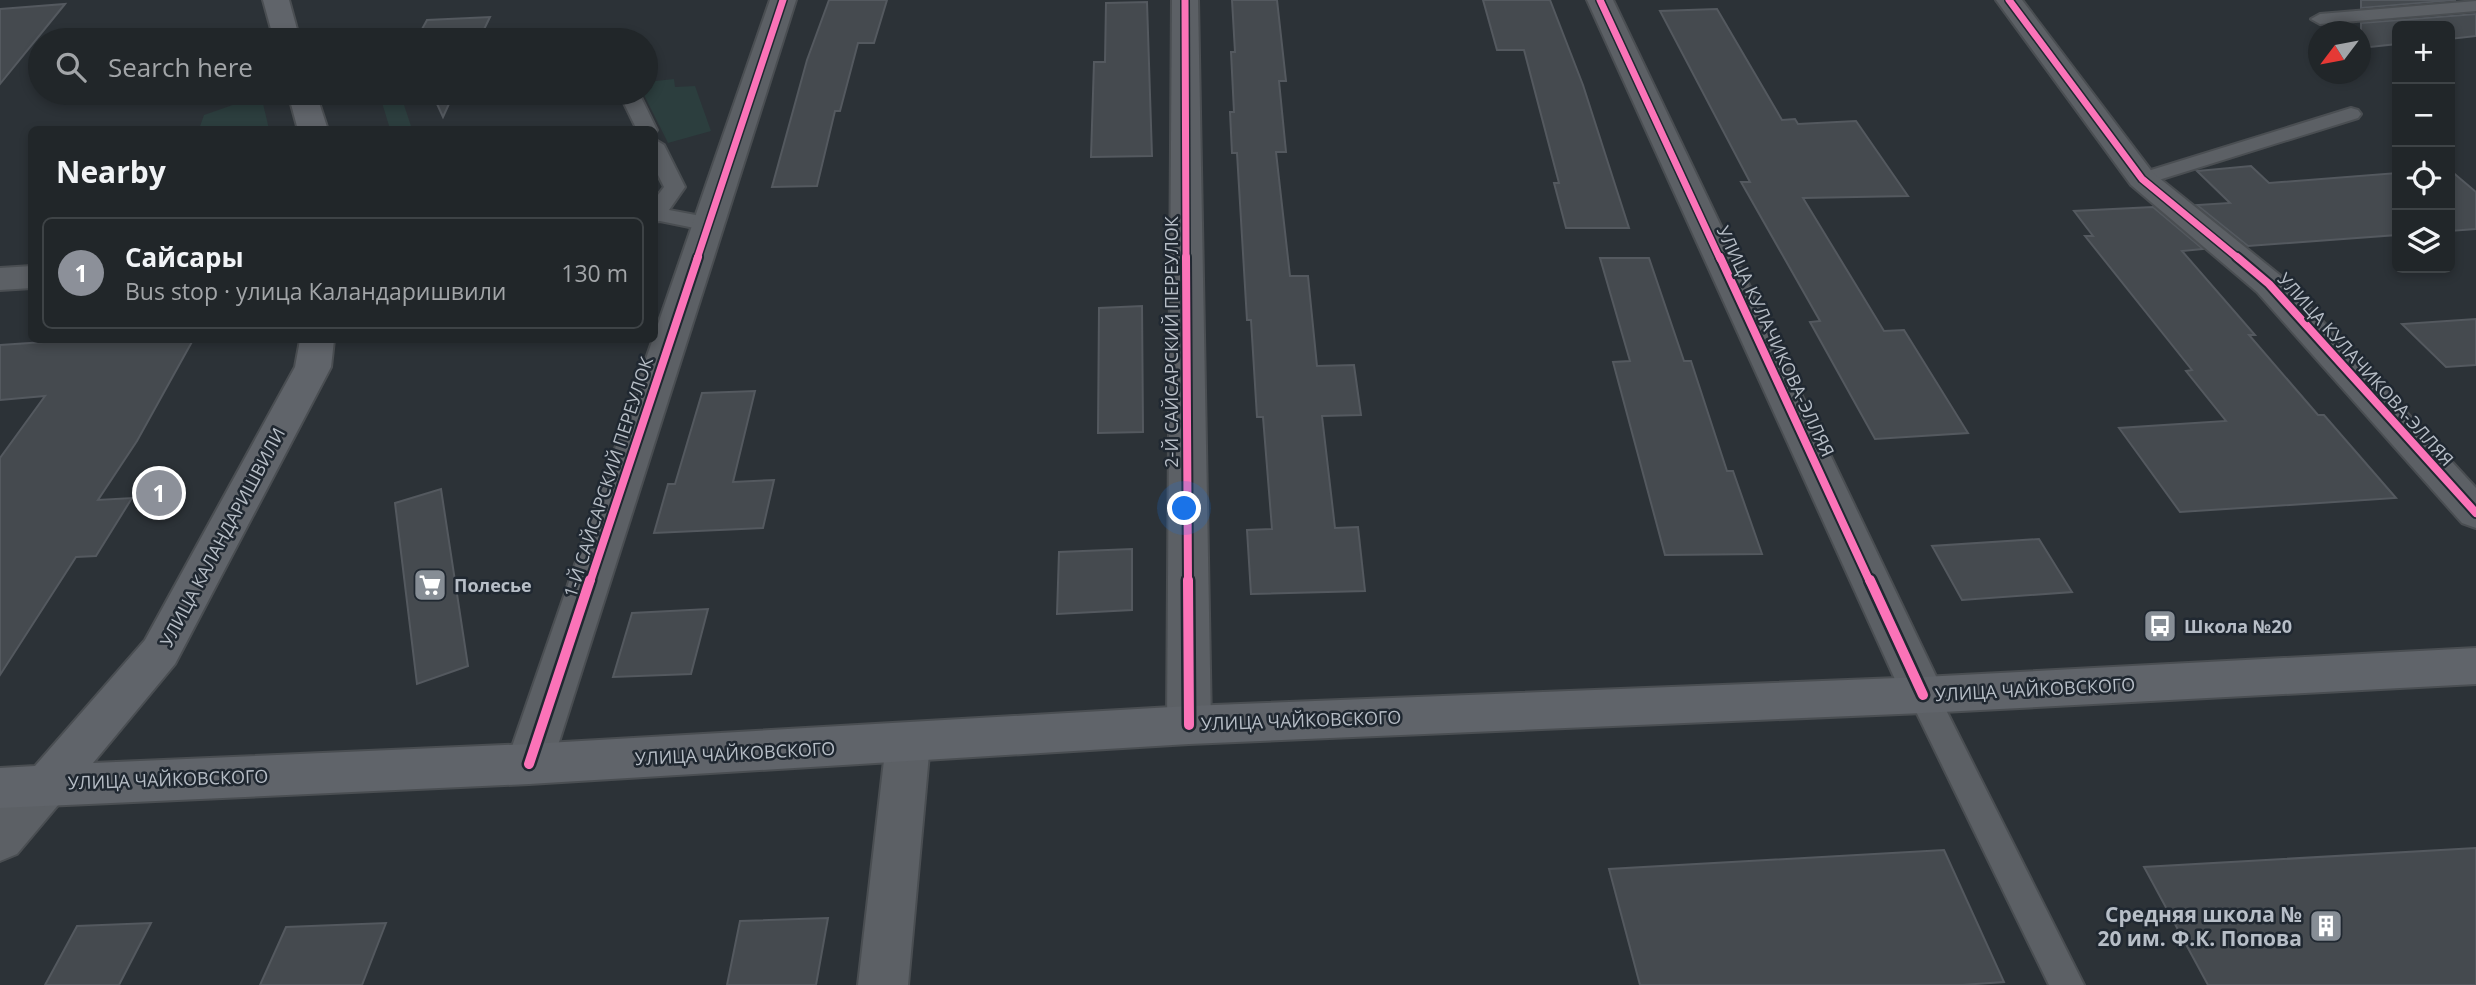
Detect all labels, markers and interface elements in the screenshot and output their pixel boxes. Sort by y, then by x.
north arrow [2308,21,2371,84]
map controls [2392,21,2455,273]
button: + [2392,21,2455,84]
search box [28,28,658,105]
icon: search [52,48,90,86]
text: Search here [108,49,253,85]
button: − [2392,84,2455,147]
button: locate [2392,147,2455,210]
text: Nearby [56,151,166,192]
button: layers [2392,210,2455,273]
street label: 2-Й САЙСАРСКИЙ ПЕРЕУЛОК [1159,216,1183,468]
street label: УЛИЦА КУЛАЧИКОВА-ЭЛЛЯЯ [1712,222,1840,460]
text: Сайсары [125,239,244,275]
text: 1 [74,257,88,289]
text: 130 m [561,257,628,289]
street label: УЛИЦА КУЛАЧИКОВА-ЭЛЛЯЯ [2273,267,2459,471]
text: Bus stop · улица Каландаришвили [125,275,507,307]
street label: 1-Й САЙСАРСКИЙ ПЕРЕУЛОК [558,354,658,600]
street label: УЛИЦА КАЛАНДАРИШВИЛИ [154,423,290,651]
pin: 1 [136,467,182,519]
your location [1167,491,1201,525]
supermarket icon: Полесье [411,566,449,604]
place label: Полесье [454,573,532,597]
bus stop icon: Школа №20 [2141,607,2179,645]
place label: Школа №20 [2184,614,2292,638]
street label: УЛИЦА ЧАЙКОВСКОГО [1934,672,2136,706]
street label: УЛИЦА ЧАЙКОВСКОГО [1200,705,1402,735]
street label: УЛИЦА ЧАЙКОВСКОГО [634,736,836,770]
street label: УЛИЦА ЧАЙКОВСКОГО [67,764,269,794]
place label: Средняя школа № 20 им. Ф.К. Попова [2097,900,2302,952]
building icon: Средняя школа № 20 им. Ф.К. Попова [2307,907,2345,945]

